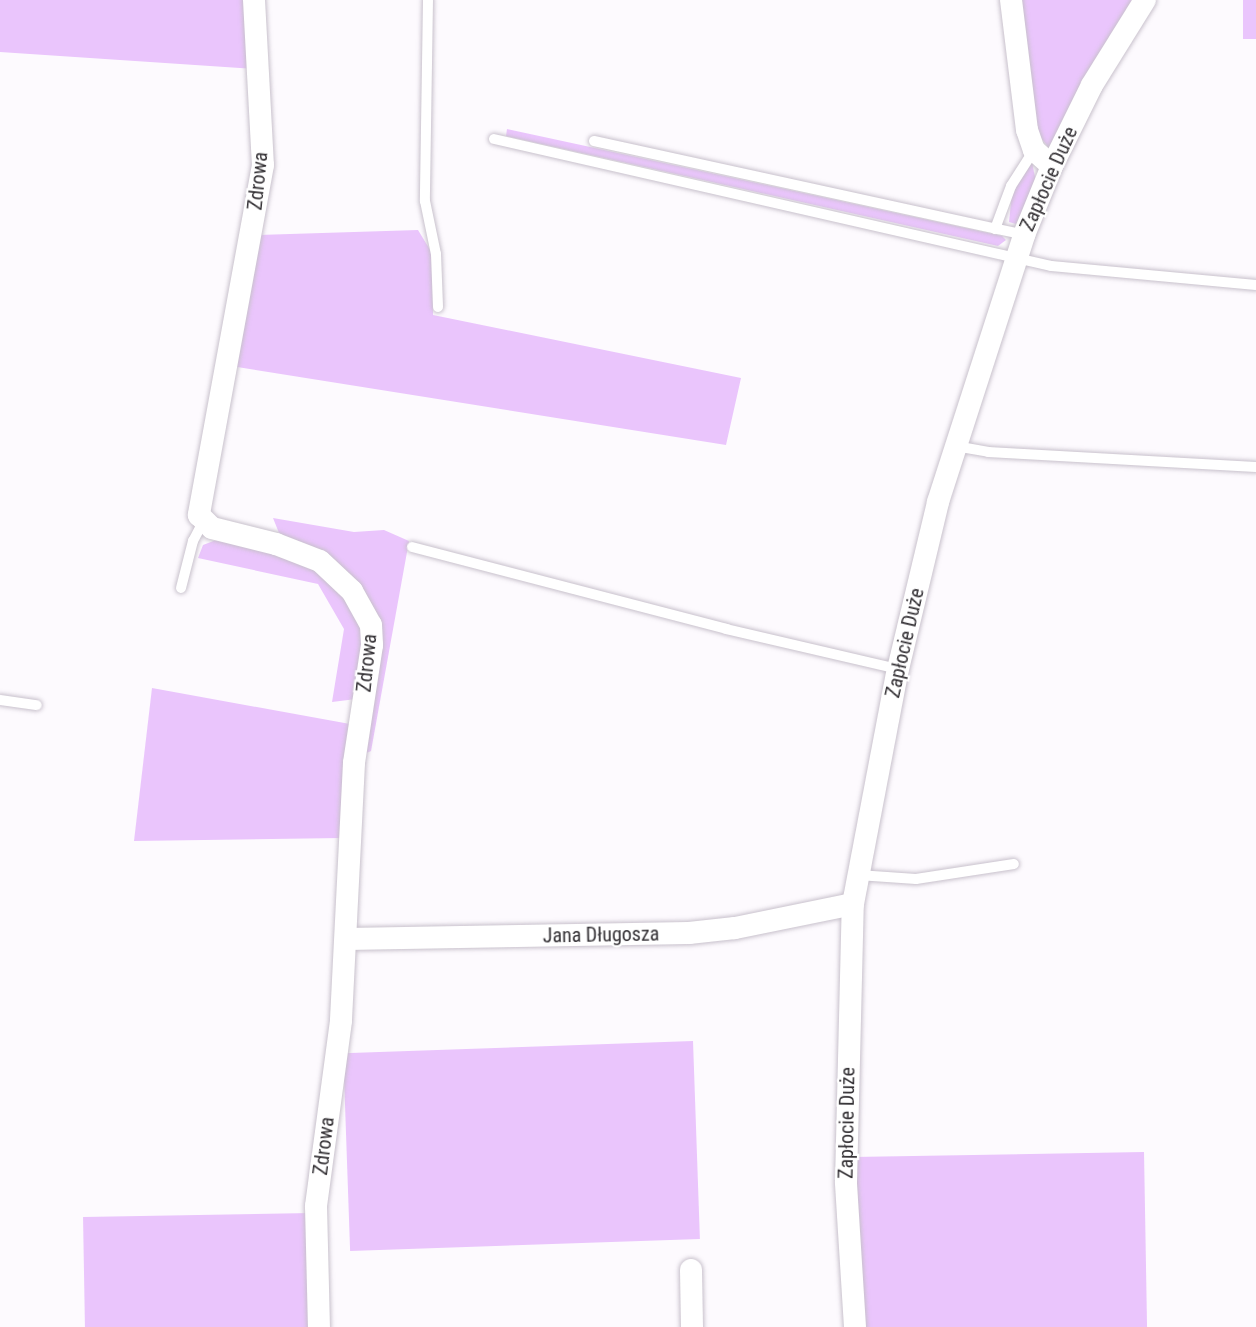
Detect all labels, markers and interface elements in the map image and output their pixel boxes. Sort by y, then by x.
street label: Zapłocie Duże [1015,123,1083,235]
street label: Zdrowa [243,151,273,211]
street label: Zapłocie Duże [881,586,929,700]
street label: Zdrowa [352,633,382,693]
street label: Jana Długosza [543,922,659,948]
street label: Zapłocie Duże [834,1067,860,1179]
street label: Zdrowa [309,1115,339,1177]

